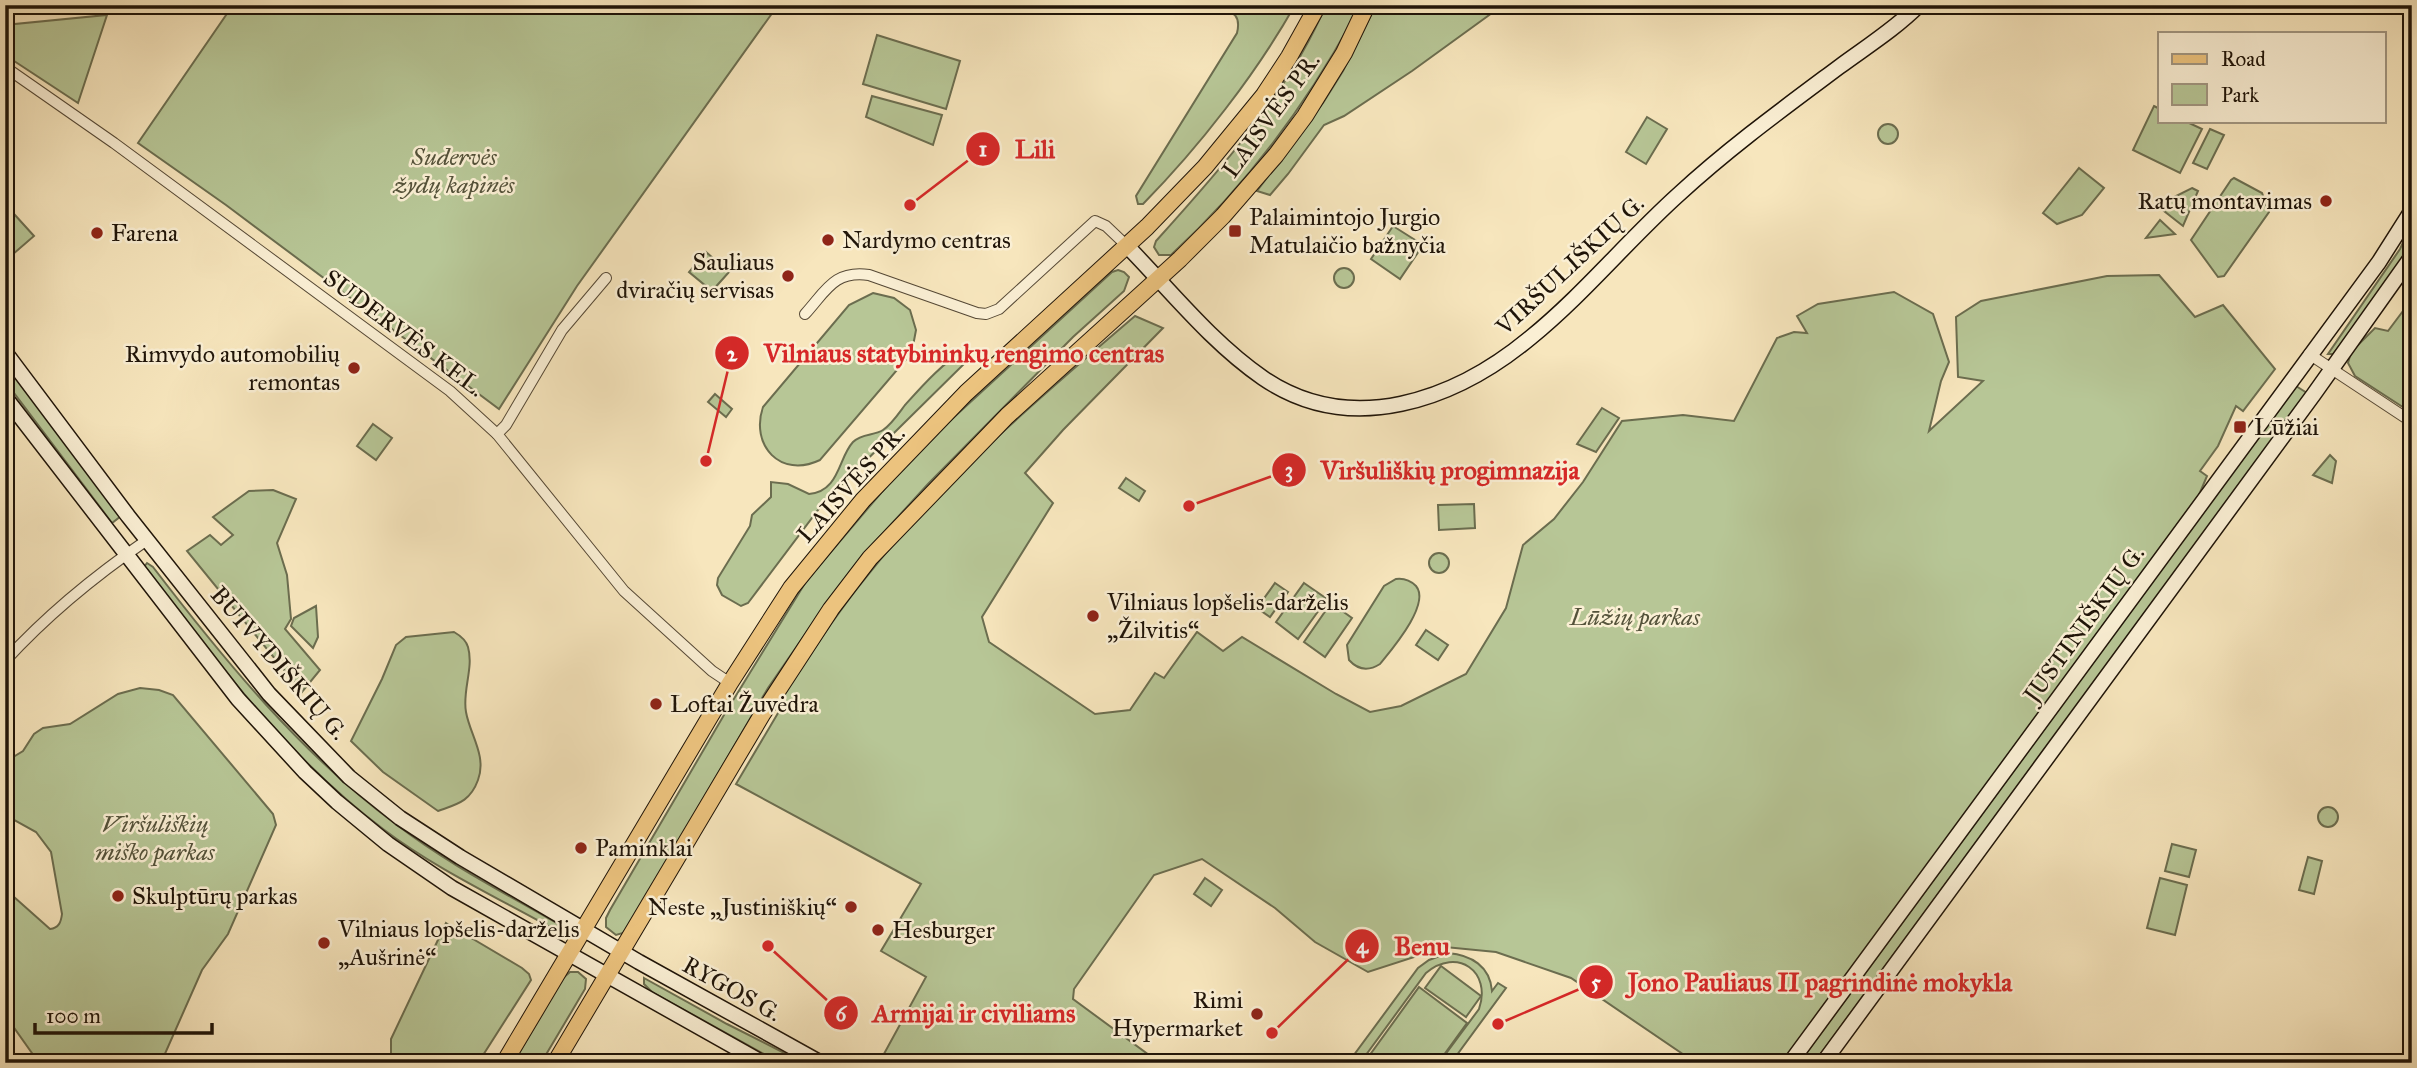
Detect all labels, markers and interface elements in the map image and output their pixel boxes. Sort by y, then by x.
legend [2158,32,2386,122]
street label: LAISVĖS PR. [1215,46,1327,184]
text: Road [2221,46,2266,72]
text: Park [2221,82,2259,108]
callout: Lili [966,125,1069,172]
text: Lili [1015,133,1056,165]
text: 1 [979,136,987,162]
park label: Sudervės žydų kapinės [392,142,516,200]
place label: Ratų montavimas [2138,186,2312,216]
street label: VIRŠULIŠKIŲ G. [1489,188,1651,342]
marker: Ratų montavimas [2318,193,2334,209]
place label: Palaimintojo Jurgio Matulaičio bažnyčia [1249,202,1447,260]
place label: Farena [111,218,179,248]
marker: Palaimintojo Jurgio Matulaičio bažnyčia [1227,223,1243,239]
marker: Farena [89,225,105,241]
place label: Nardymo centras [842,225,1011,255]
marker: Nardymo centras [820,232,836,248]
place label: Sauliaus dviračių servisas [616,247,774,305]
street label: SUDERVĖS KEL. [318,263,490,403]
marker: Sauliaus dviračių servisas [780,268,796,284]
callout: Vilniaus statybininkų rengimo centras [715,330,1178,377]
text: Vilniaus statybininkų rengimo centras [763,337,1165,370]
place label: Rimvydo automobilių remontas [125,339,340,397]
text: 2 [727,341,738,367]
marker: Rimvydo automobilių remontas [346,360,362,376]
place label: Lūžiai [2254,412,2319,442]
street label: LAISVĖS PR. [790,419,912,549]
marker: Lūžiai [2232,419,2248,435]
callout: Viršuliškių progimnazija [1272,446,1594,493]
text: Viršuliškių progimnazija [1320,454,1580,487]
text: 3 [1285,457,1293,483]
street label: JUSTINIŠKIŲ G. [2015,539,2151,711]
street label: BUIVYDIŠKIŲ G. [204,580,354,746]
place label: Vilniaus lopšelis-darželis „Žilvitis“ [1106,587,1348,645]
park label: Lūžių parkas [1569,602,1701,632]
marker: Vilniaus lopšelis-darželis „Žilvitis“ [1085,608,1101,624]
place label: Loftai Žuvėdra [670,689,819,719]
marker: Loftai Žuvėdra [648,696,664,712]
park label: Viršuliškių miško parkas [95,809,216,867]
place label: Paminklai [595,833,693,863]
marker: Paminklai [573,840,589,856]
place label: Skulptūrų parkas [132,881,298,911]
marker: Skulptūrų parkas [110,888,126,904]
place label: Neste „Justiniškių“ [648,892,837,922]
marker: Neste „Justiniškių“ [843,899,859,915]
place label: Vilniaus lopšelis-darželis „Aušrinė“ [337,914,579,972]
place label: Hesburger [892,915,995,945]
marker: Hesburger [870,922,886,938]
callout: Benu [1345,923,1464,970]
text: Benu [1394,930,1450,962]
text: 4 [1356,933,1369,959]
marker: Vilniaus lopšelis-darželis „Aušrinė“ [316,935,332,951]
street label: RYGOS G. [677,950,787,1028]
callout: Jono Pauliaus II pagrindinė mokykla [1579,959,2026,1006]
text: Jono Pauliaus II pagrindinė mokykla [1625,966,2013,999]
text: 5 [1591,969,1601,995]
place label: Rimi Hypermarket [1112,985,1244,1043]
callout: Armijai ir civiliams [823,990,1089,1037]
scale bar [35,991,212,1035]
text: Armijai ir civiliams [871,997,1076,1029]
text: 6 [836,1001,848,1027]
text: 100 m [46,1003,101,1029]
marker: Rimi Hypermarket [1249,1006,1265,1022]

